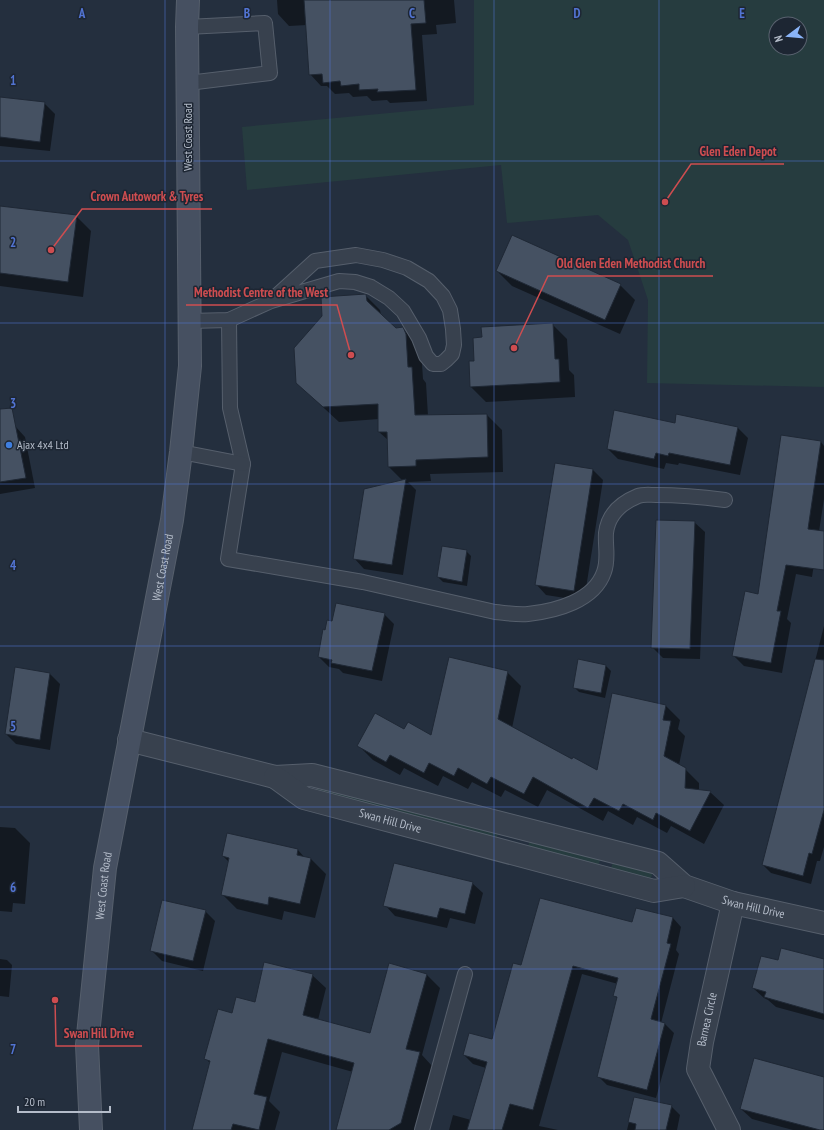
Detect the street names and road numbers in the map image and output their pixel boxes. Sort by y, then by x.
street label: West Coast Road [180,103,195,171]
street label: West Coast Road [149,533,176,602]
street label: Swan Hill Drive [358,805,423,836]
street label: West Coast Road [92,851,115,921]
street label: Swan Hill Drive [720,892,786,921]
street label: Barnea Circle [693,991,720,1047]

